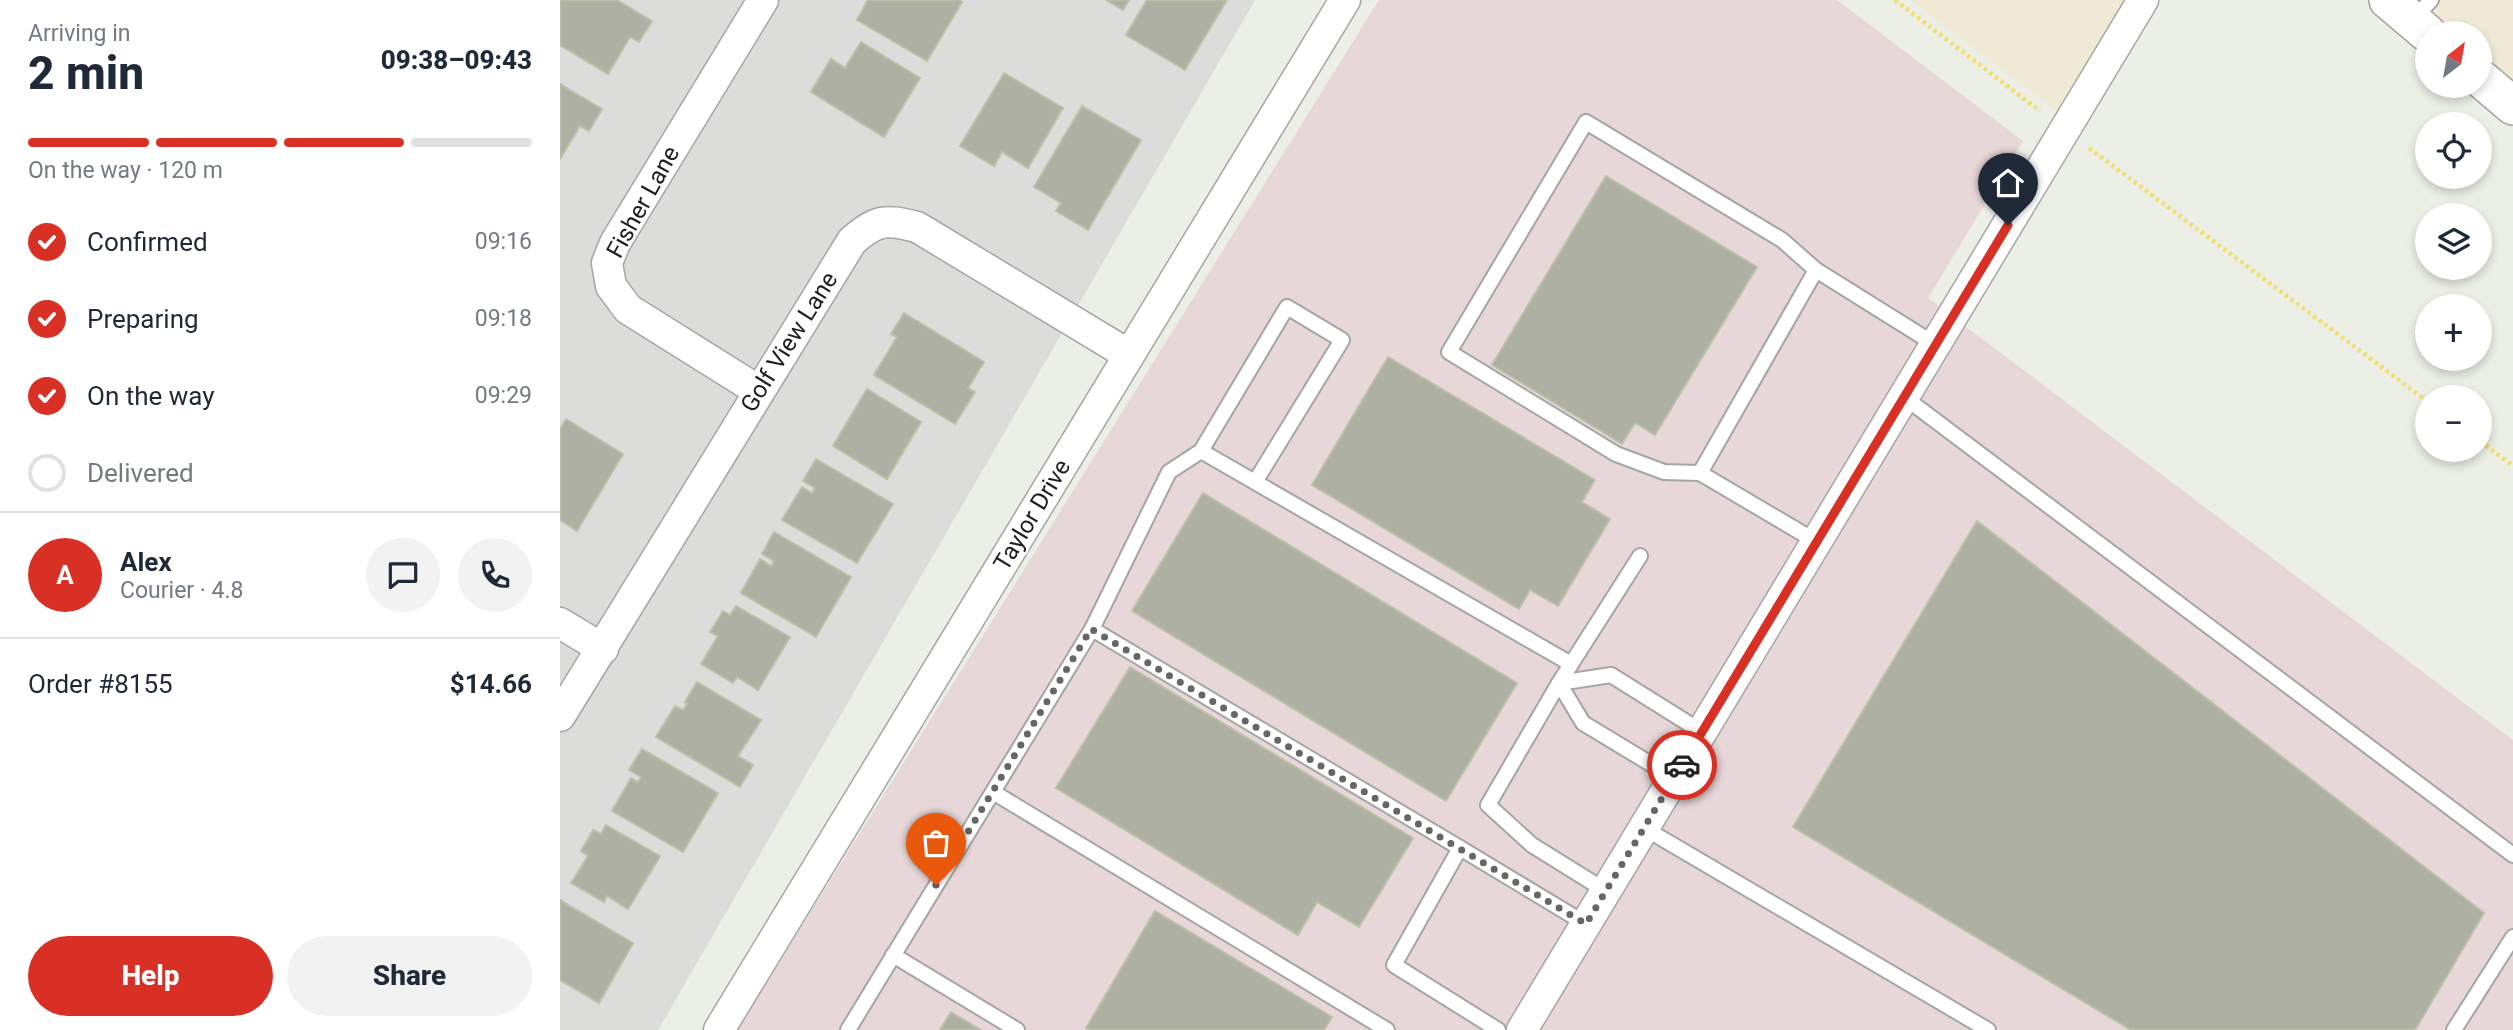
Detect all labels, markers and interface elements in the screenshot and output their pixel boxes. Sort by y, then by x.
text: Arriving in [28,20,131,47]
north arrow [2415,21,2492,98]
map controls [2415,21,2492,462]
text: 09:38–09:43 [381,45,532,75]
text: 2 min [28,46,144,100]
button: locate [2415,112,2492,189]
street label: Fisher Lane [601,141,685,263]
pin [1978,153,2038,225]
text: On the way · 120 m [28,157,223,184]
icon: home [1989,164,2027,202]
button: layers [2415,203,2492,280]
icon: check [28,223,66,261]
text: Confirmed [87,227,208,257]
text: 09:16 [475,228,532,255]
street label: Golf View Lane [735,267,843,417]
button: + [2415,294,2492,371]
icon: check [28,300,66,338]
text: Preparing [87,304,199,334]
text: 09:18 [475,305,532,332]
icon: check [28,377,66,415]
text: On the way [87,381,215,411]
text: 09:29 [475,382,532,409]
button: − [2415,385,2492,462]
street label: Taylor Drive [988,454,1076,576]
text: Delivered [87,458,194,488]
button: chat [366,538,440,612]
button: phone [458,538,532,612]
text: Alex [120,547,172,577]
text: A [56,560,74,590]
text: Courier · 4.8 [120,577,243,604]
text: Order #8155 [28,669,173,699]
text: $14.66 [450,669,532,699]
courier [1647,730,1717,800]
icon: car [1663,746,1701,784]
pin [906,813,966,885]
icon: bag [917,824,955,862]
button: Help [28,936,273,1016]
button: Share [287,936,532,1016]

